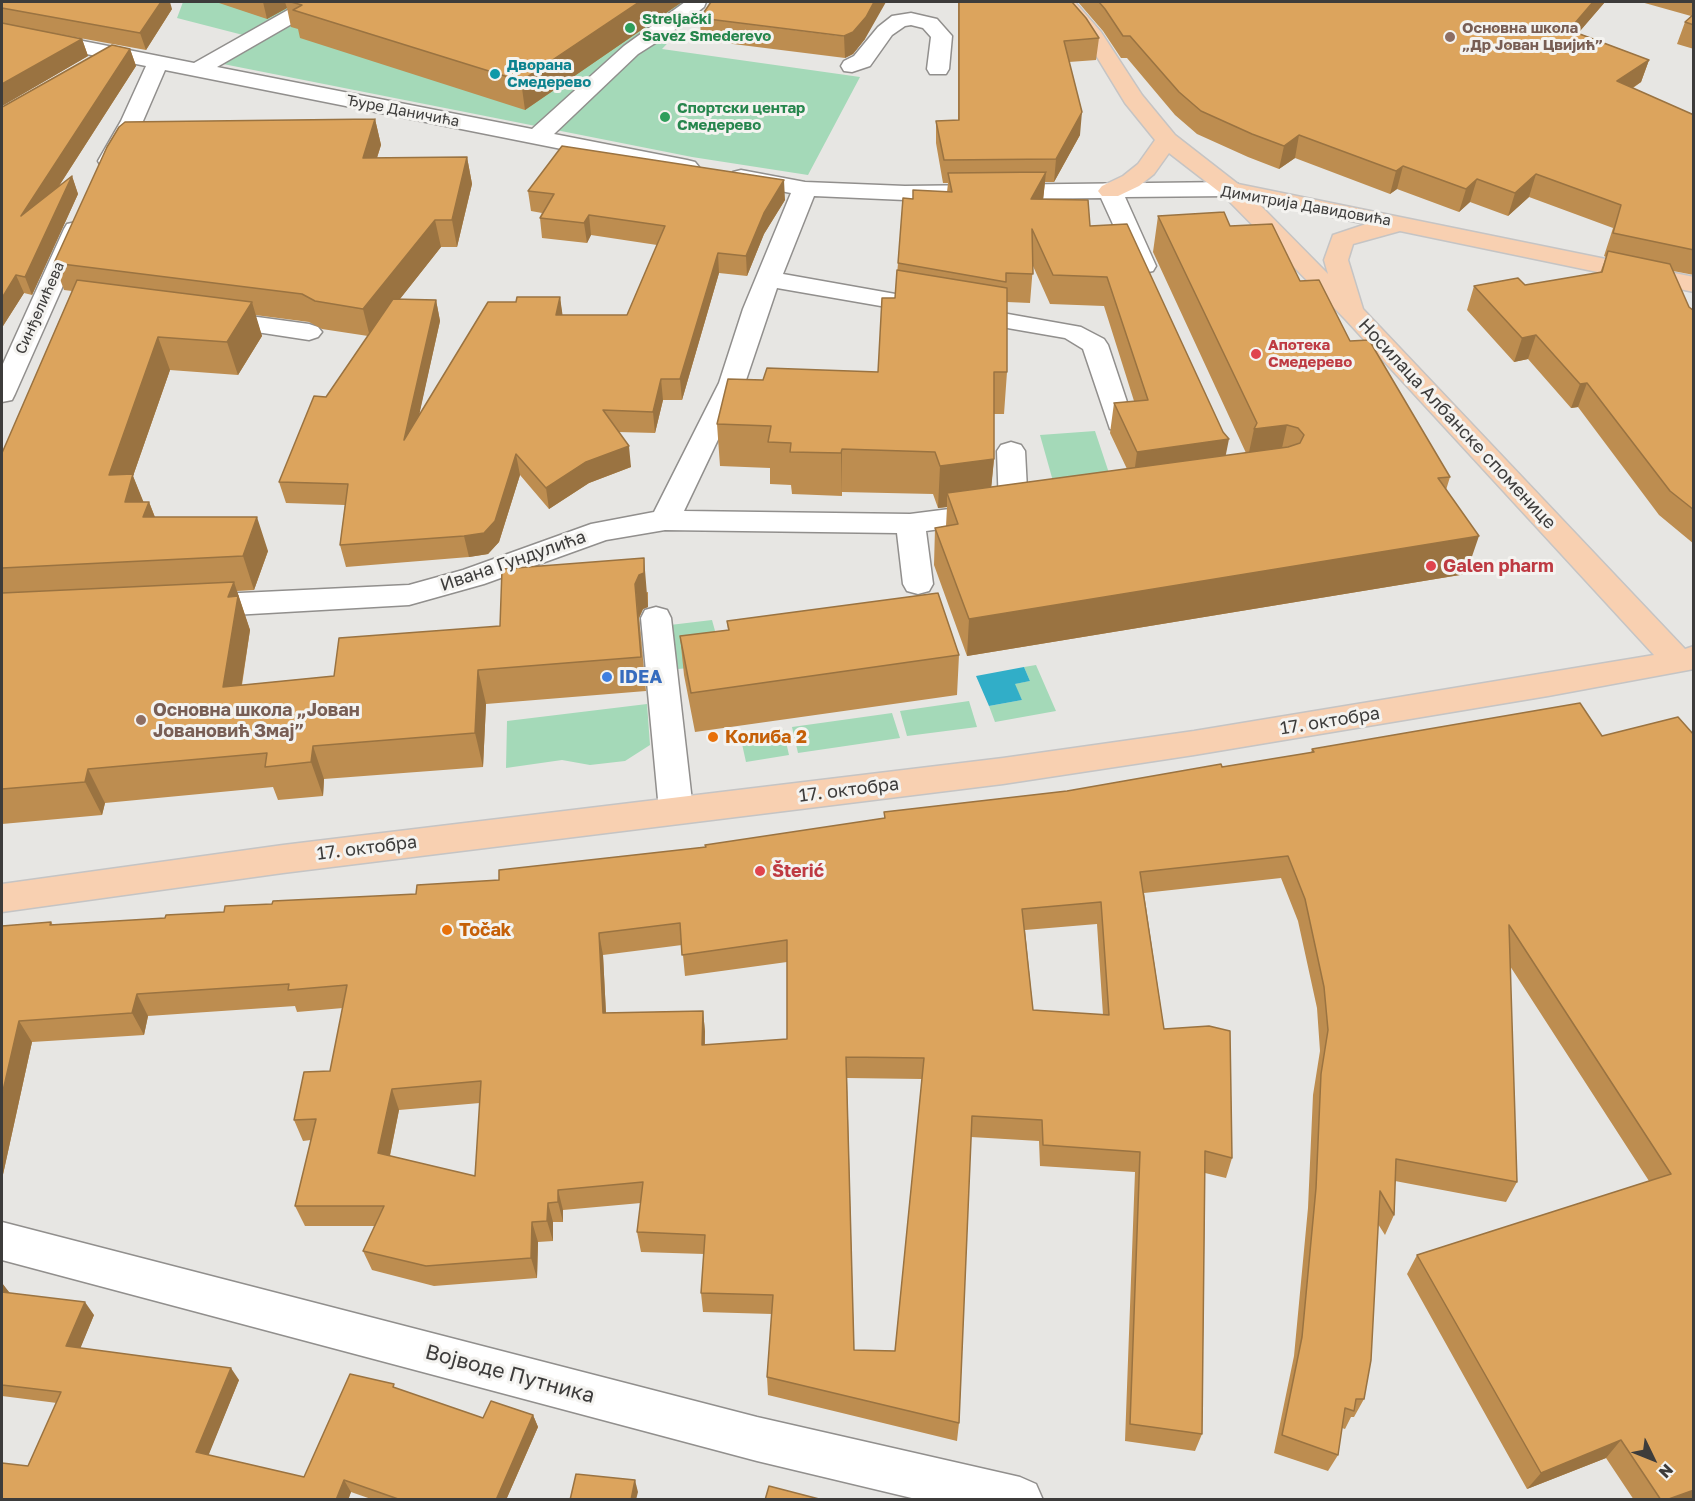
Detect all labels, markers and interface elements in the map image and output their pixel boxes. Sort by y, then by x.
place label: Streljački Savez Smederevo [642,10,771,45]
place label: Основна школа „Др Јован Цвијић” [1462,19,1603,54]
marker: Streljački Savez Smederevo [623,21,637,35]
marker: Основна школа „Др Јован Цвијић” [1443,30,1457,44]
place label: Дворана Смедерево [507,56,591,91]
marker: Дворана Смедерево [488,67,502,81]
street label: Ђуре Даничића [345,91,461,131]
place label: Спортски центар Смедерево [677,99,805,134]
marker: Спортски центар Смедерево [658,110,672,124]
street label: Димитрија Давидовића [1219,182,1393,230]
street label: Синђелићева [12,259,68,357]
street label: Носилаца Албанске споменице [1354,314,1560,534]
place label: Апотека Смедерево [1268,336,1352,371]
marker: Апотека Смедерево [1249,347,1263,361]
street label: Ивана Гундулића [437,526,589,596]
place label: Galen pharm [1443,555,1554,577]
marker: Galen pharm [1424,559,1438,573]
place label: IDEA [619,666,662,688]
marker: IDEA [600,670,614,684]
place label: Основна школа „Јован Јовановић Змај” [153,699,360,742]
street label: 17. октобра [1279,702,1381,740]
marker: Основна школа „Јован Јовановић Змај” [134,713,148,727]
place label: Колиба 2 [725,726,807,748]
marker: Колиба 2 [706,730,720,744]
street label: 17. октобра [798,773,900,807]
street label: 17. октобра [316,831,418,865]
place label: Šterić [772,860,824,882]
marker: Šterić [753,864,767,878]
place label: Točak [459,919,511,941]
marker: Točak [440,923,454,937]
street label: Војводе Путника [423,1339,597,1409]
north arrow [1623,1429,1683,1489]
text: N [1655,1460,1678,1483]

